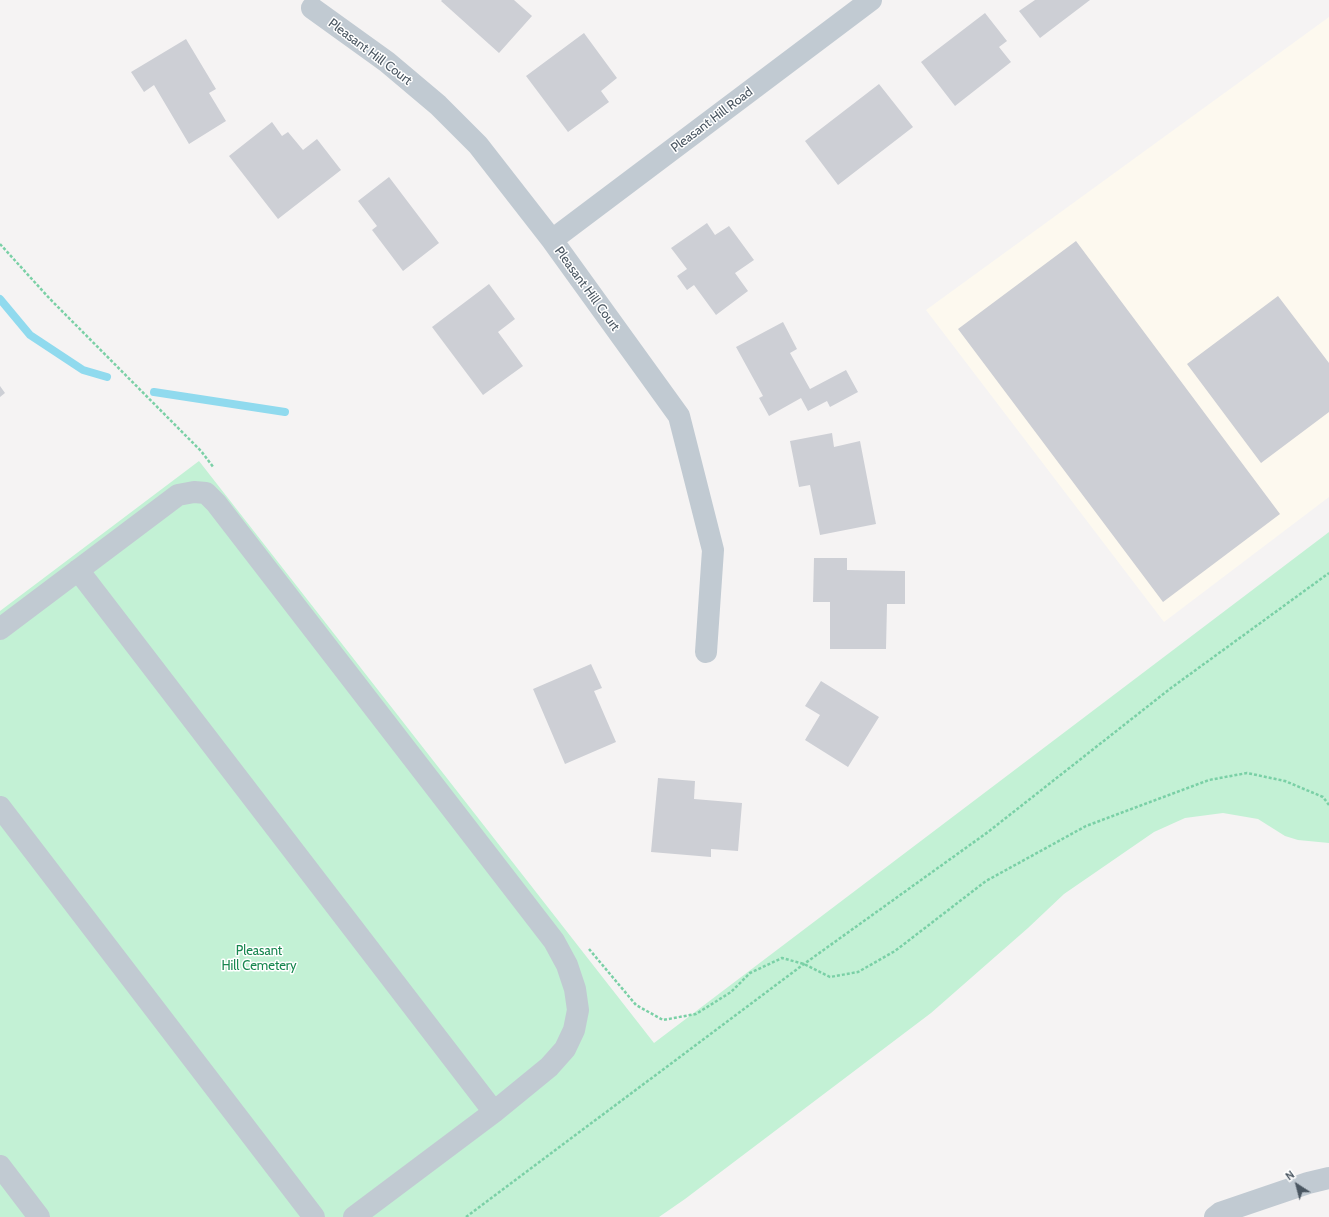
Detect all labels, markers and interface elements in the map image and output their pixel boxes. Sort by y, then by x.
street label: Pleasant Hill Court [325,16,415,88]
street label: Pleasant Hill Road [668,84,756,156]
street label: Pleasant Hill Court [551,244,623,334]
park label: Pleasant Hill Cemetery [221,943,297,974]
north arrow [1277,1165,1317,1205]
text: N [1283,1167,1297,1183]

